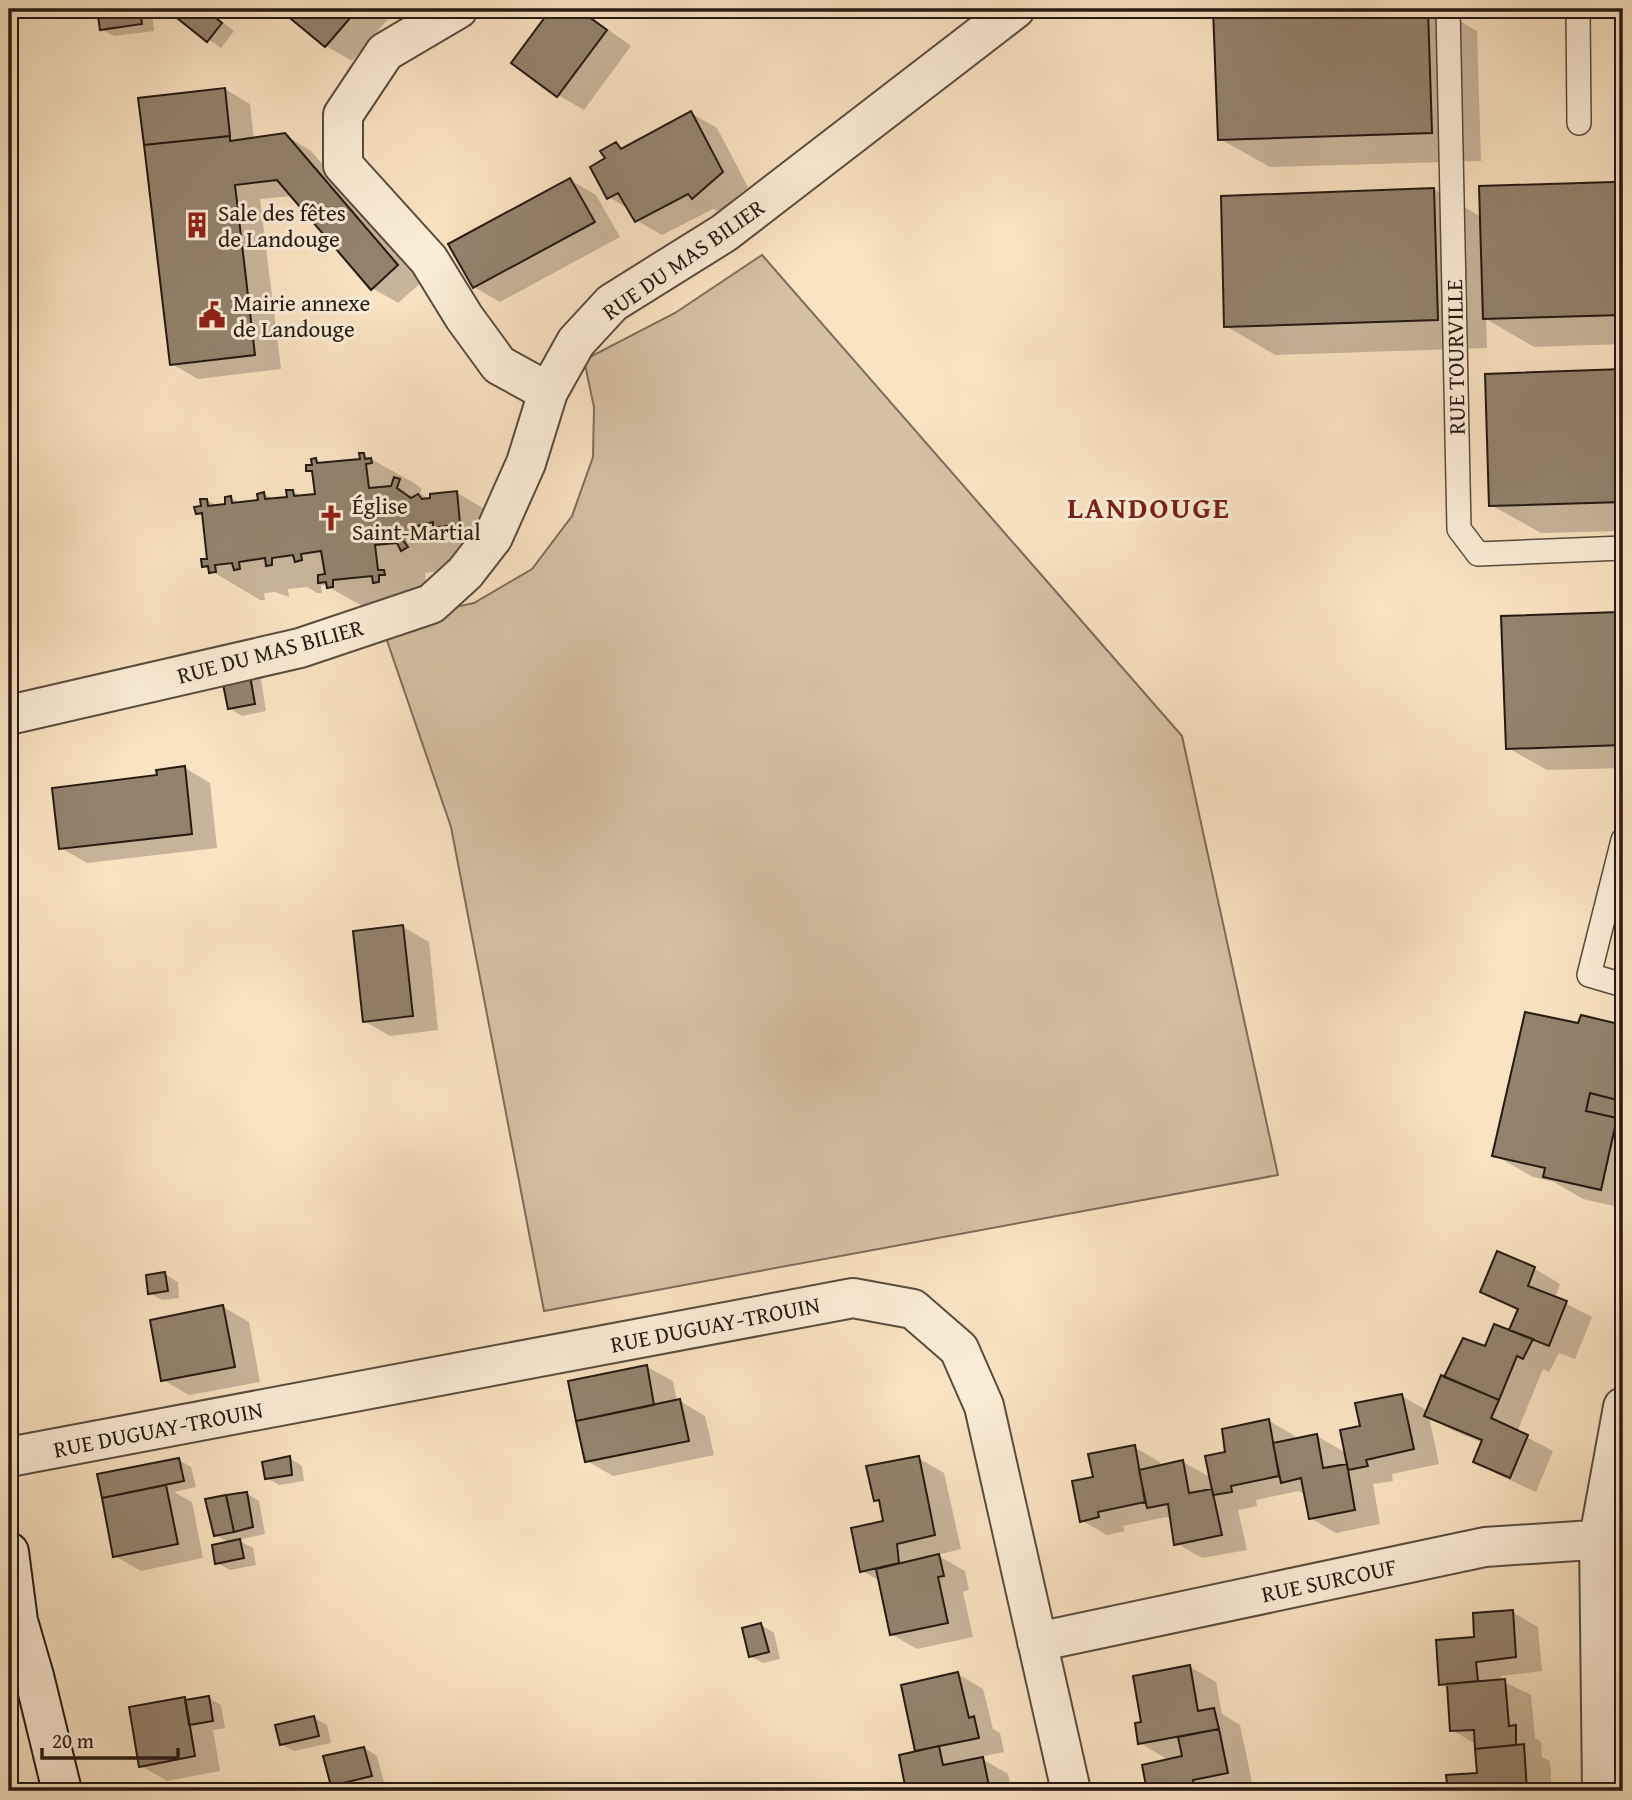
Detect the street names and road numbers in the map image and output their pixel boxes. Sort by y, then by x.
street label: RUE DU MAS BILIER [595,190,772,327]
street label: RUE TOURVILLE [1437,279,1473,435]
street label: RUE DU MAS BILIER [173,610,368,692]
street label: RUE DUGUAY-TROUIN [607,1288,823,1360]
street label: RUE DUGUAY-TROUIN [50,1393,266,1465]
street label: RUE SURCOUF [1258,1550,1400,1610]

